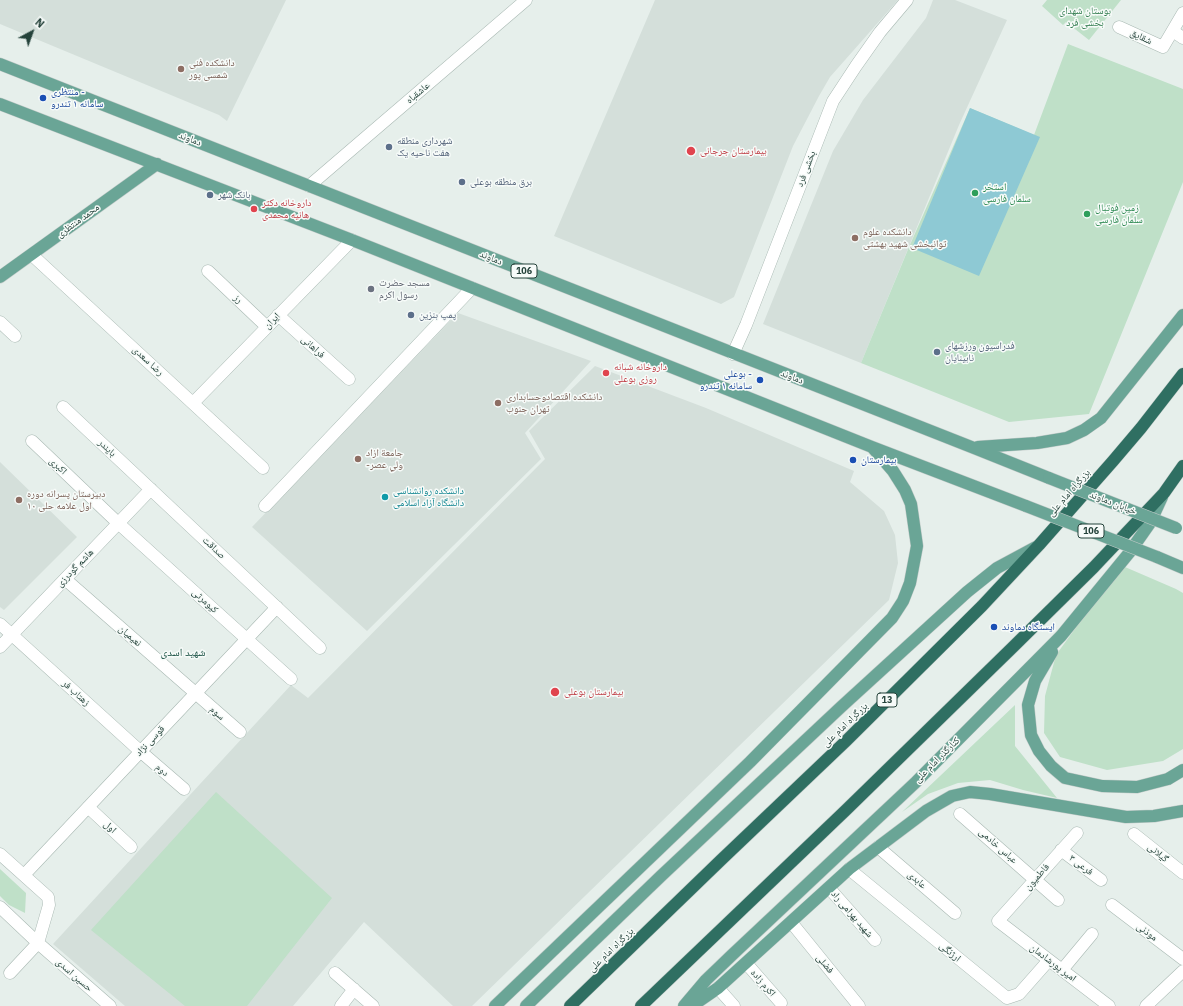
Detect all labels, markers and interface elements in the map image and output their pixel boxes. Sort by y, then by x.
park label: بوستان شهدای بخشی فرد [1059,5,1111,28]
north arrow [12,12,52,52]
text: N [32,15,47,31]
street label: شقایق [1128,27,1154,47]
place label: دانشکده فنی شمسی پور [189,57,235,80]
marker: دانشکده فنی شمسی پور [176,64,186,74]
street label: عاشقباه [404,80,432,106]
place label: منتظری - سامانه ۱ تندرو [51,86,103,110]
marker: منتظری - سامانه ۱ تندرو [38,93,48,103]
street label: دماوند [177,129,203,149]
place label: شهرداری منطقه هفت ناحیه یک [397,135,453,158]
marker: شهرداری منطقه هفت ناحیه یک [384,142,394,152]
marker: بیمارستان جرجانی [685,145,697,157]
place label: بیمارستان جرجانی [700,145,767,157]
street label: بخشی فرد [794,149,818,189]
place label: برق منطقه بوعلی [470,176,532,188]
marker: برق منطقه بوعلی [457,177,467,187]
place label: استخر سلمان فارسی [983,181,1031,204]
marker: استخر سلمان فارسی [970,188,980,198]
place label: بانک شهر [218,189,251,201]
marker: بانک شهر [205,190,215,200]
place label: داروخانه دکتر هانیه محمدی [262,197,312,220]
street label: محمد منتظری [54,201,102,241]
place label: زمین فوتبال سلمان فارسی [1095,202,1143,226]
marker: داروخانه دکتر هانیه محمدی [249,204,259,214]
marker: زمین فوتبال سلمان فارسی [1082,209,1092,219]
place label: دانشکده علوم توانبخشی شهید بهشتی [863,226,946,250]
marker: دانشکده علوم توانبخشی شهید بهشتی [850,233,860,243]
street label: دماوند [478,248,504,268]
road number: 106 [511,264,537,278]
place label: مسجد حضرت رسول اکرم [379,277,430,300]
marker: مسجد حضرت رسول اکرم [366,284,376,294]
street label: رز [231,292,245,306]
place label: پمپ بنزین [419,309,456,321]
street label: ایران [261,310,283,332]
marker: پمپ بنزین [406,310,416,320]
street label: فراهانی [299,333,327,361]
place label: فدراسیون ورزشهای نابینایان [945,340,1015,364]
street label: رضا سعدی [130,344,166,378]
marker: فدراسیون ورزشهای نابینایان [932,347,942,357]
place label: داروخانه شبانه روزی بوعلی [614,361,667,384]
street label: دماوند [779,367,805,387]
marker: داروخانه شبانه روزی بوعلی [601,368,611,378]
place label: بوعلی - سامانه ۱ تندرو [700,368,752,392]
marker: بوعلی - سامانه ۱ تندرو [755,375,765,385]
place label: دانشکده اقتصادوحسابداری تهران جنوب [506,391,602,414]
marker: دانشکده اقتصادوحسابداری تهران جنوب [493,398,503,408]
street label: بایندر [96,437,118,459]
place label: جامعة ازاد -ولي عصر [366,447,403,470]
marker: جامعة ازاد -ولي عصر [353,454,363,464]
place label: بیمارستان [861,454,896,466]
street label: اکبری [47,455,69,477]
marker: بیمارستان [848,455,858,465]
street label: بزرگراه امام علی [1045,467,1093,519]
place label: دانشکده روانشناسی دانشگاه آزاد اسلامی [393,485,464,508]
place label: دبیرستان پسرانه دوره اول علامه حلی ۱۰ [27,488,105,512]
street label: خیابان دماوند [1088,489,1138,517]
marker: دانشکده روانشناسی دانشگاه آزاد اسلامی [380,492,390,502]
marker: دبیرستان پسرانه دوره اول علامه حلی ۱۰ [14,495,24,505]
road number: 106 [1078,524,1104,538]
street label: صداقت [200,534,228,562]
street label: هاشم گودرزی [54,546,96,590]
street label: کیومرثی [189,586,221,616]
place label: ایستگاه دماوند [1002,621,1055,633]
marker: ایستگاه دماوند [989,622,999,632]
street label: نعیمیان [116,623,144,649]
district label: شهید اسدی [160,646,206,660]
street label: زهتاب فر [60,677,92,709]
marker: بیمارستان بوعلی [549,686,561,698]
place label: بیمارستان بوعلی [564,686,624,698]
road number: 13 [877,693,897,707]
street label: بزرگراه امام علی [820,700,870,750]
street label: سوم [207,703,227,723]
street label: قوسی نژاد [133,723,167,759]
street label: کنارگذر امام علی [912,735,962,785]
street label: دوم [153,761,171,779]
street label: اول [101,818,119,836]
street label: عباس خادمی [976,826,1020,866]
street label: گیلانی [1145,841,1171,865]
street label: فرعی ۳ [1067,852,1095,878]
street label: فاطمیون [1022,861,1052,893]
street label: عابدی [905,869,929,891]
street label: شهید بهرامی راد [828,888,876,940]
street label: موذنی [1134,920,1160,944]
street label: بزرگراه امام علی [586,925,636,975]
street label: ارژنگی [937,940,963,964]
street label: امیر پورشادمان [1027,942,1079,984]
street label: فضلی [814,952,836,976]
street label: حسین اسدی [53,956,95,994]
street label: اکرم زاده [748,967,778,999]

